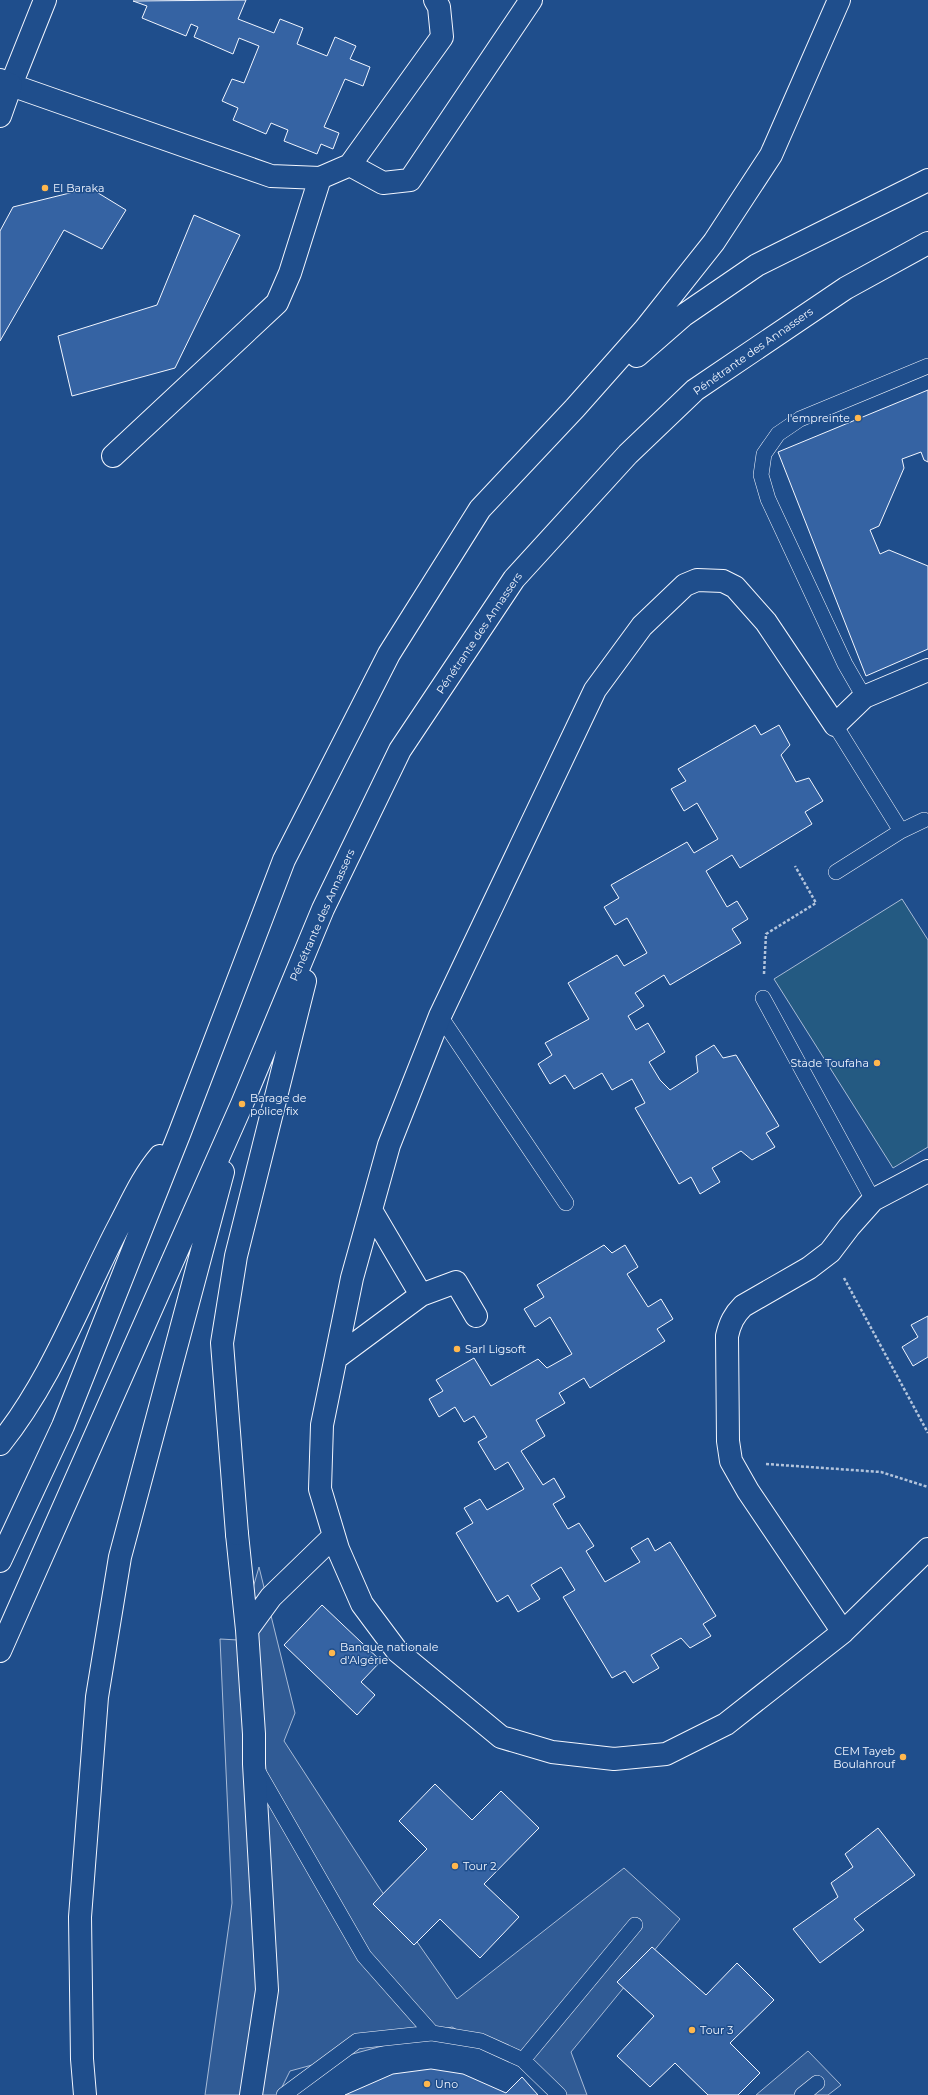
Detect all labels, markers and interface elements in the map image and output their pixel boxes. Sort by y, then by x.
place label: El Baraka [53,181,104,195]
marker: El Baraka [40,183,50,193]
street label: Pénétrante des Annassers [690,304,816,398]
place label: l'empreinte [787,411,850,425]
marker: l'empreinte [853,413,863,423]
street label: Pénétrante des Annassers [433,569,525,696]
street label: Pénétrante des Annassers [286,846,358,983]
place label: Stade Toufaha [790,1056,869,1070]
marker: Stade Toufaha [872,1058,882,1068]
place label: Barage de police fix [250,1091,307,1118]
marker: Barage de police fix [237,1099,247,1109]
place label: Sarl Ligsoft [465,1342,526,1356]
marker: Sarl Ligsoft [452,1344,462,1354]
place label: Banque nationale d'Algérie [340,1640,439,1667]
marker: Banque nationale d'Algérie [327,1648,337,1658]
place label: CEM Tayeb Boulahrouf [833,1744,896,1771]
marker: CEM Tayeb Boulahrouf [898,1752,908,1762]
place label: Tour 2 [463,1859,497,1873]
marker: Tour 2 [450,1861,460,1871]
place label: Tour 3 [700,2023,734,2037]
marker: Tour 3 [687,2025,697,2035]
place label: Uno [435,2077,458,2091]
marker: Uno [422,2079,432,2089]

